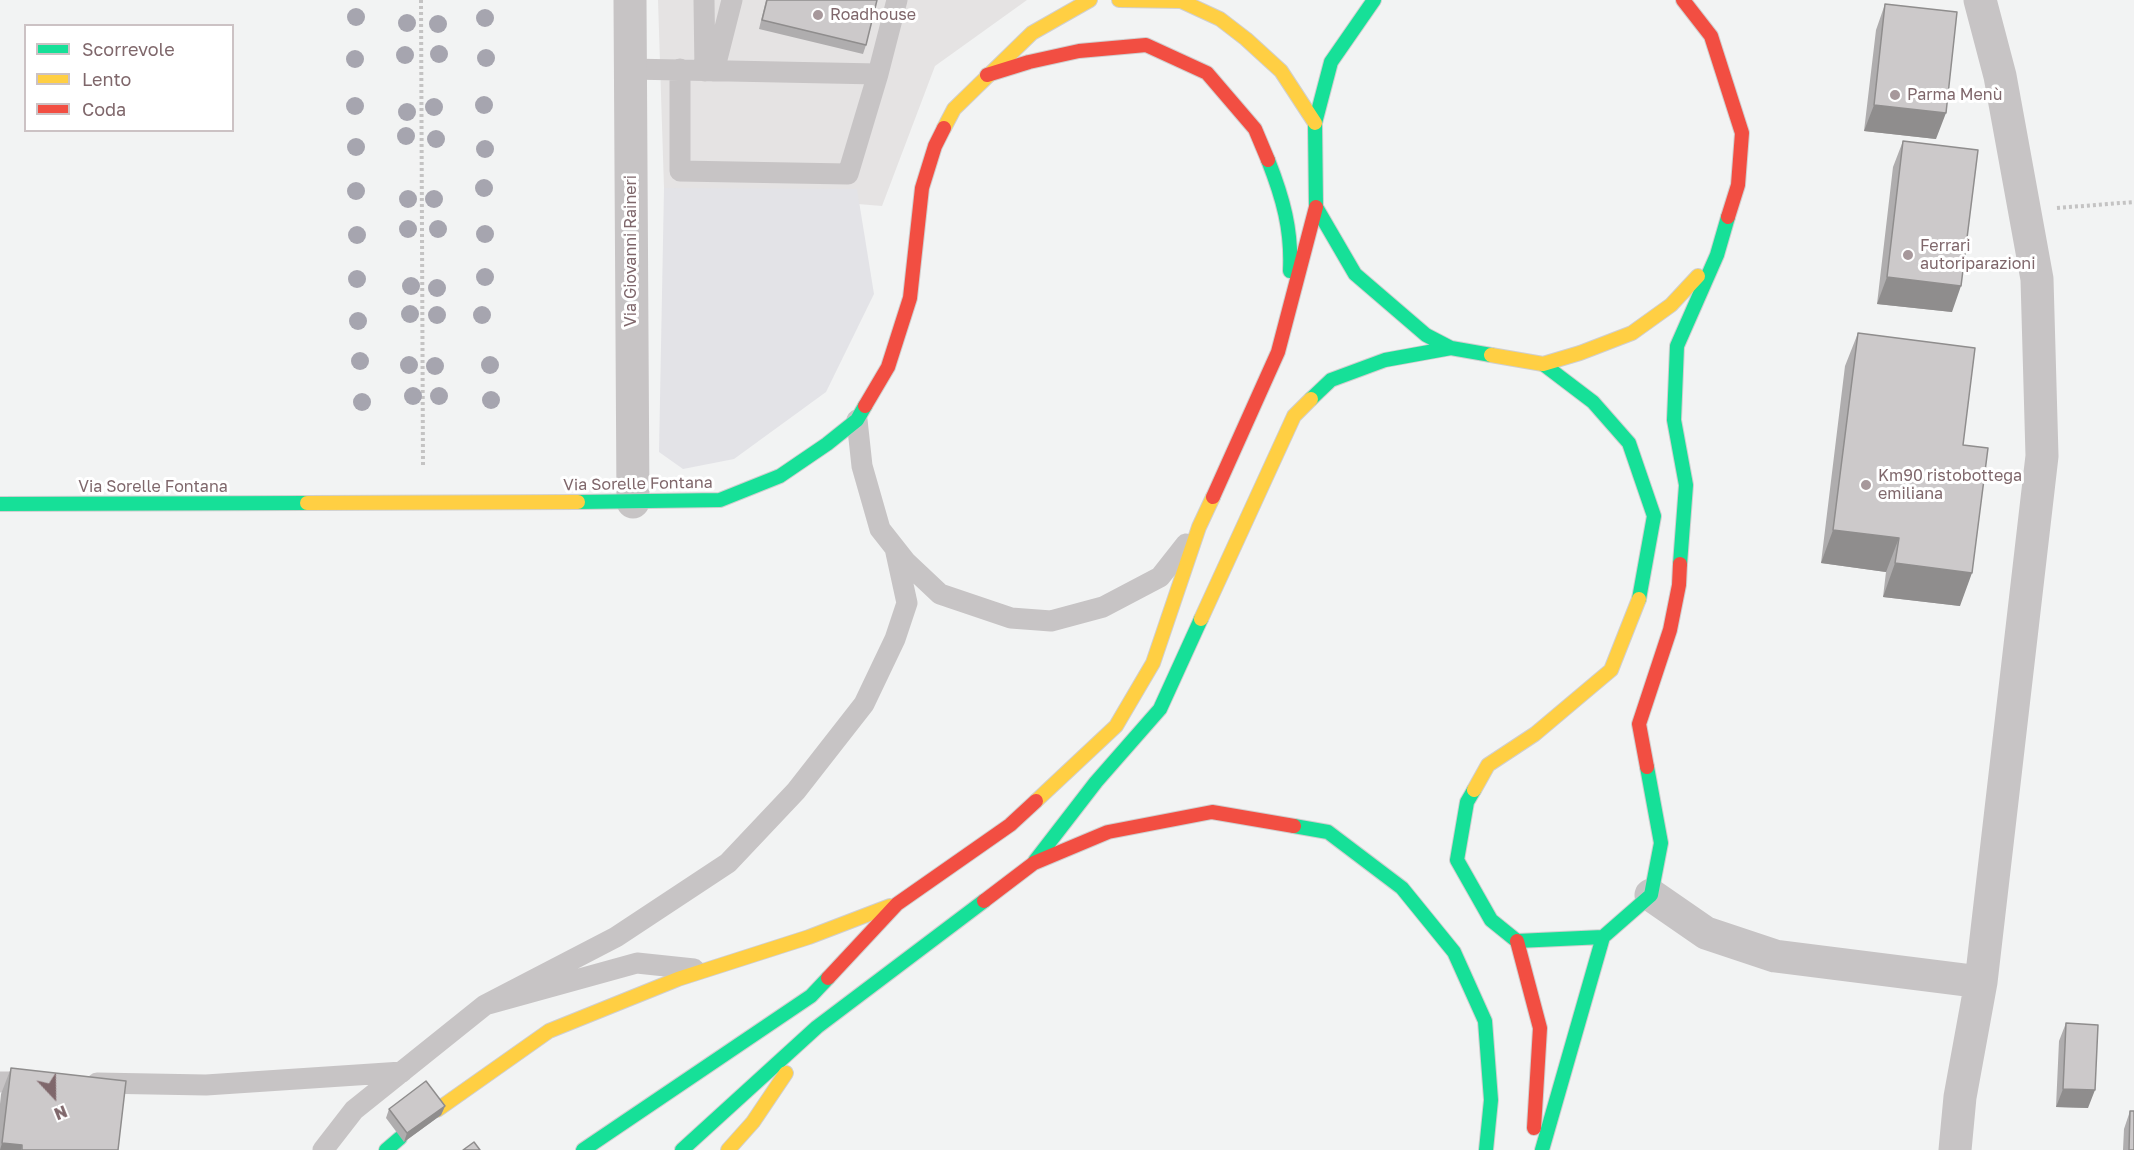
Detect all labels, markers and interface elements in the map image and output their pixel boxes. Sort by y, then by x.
place label: Roadhouse [830,5,916,25]
marker: Roadhouse [811,8,825,22]
legend [24,24,234,132]
text: Scorrevole [82,38,175,60]
text: Lento [82,68,131,90]
place label: Parma Menù [1907,85,2002,105]
marker: Parma Menù [1888,88,1902,102]
text: Coda [82,98,126,120]
street label: Via Giovanni Raineri [621,175,641,327]
place label: Ferrari autoriparazioni [1920,236,2035,274]
marker: Ferrari autoriparazioni [1901,248,1915,262]
place label: Km90 ristobottega emiliana [1878,466,2022,504]
street label: Via Sorelle Fontana [563,473,713,495]
street label: Via Sorelle Fontana [78,477,228,497]
marker: Km90 ristobottega emiliana [1859,478,1873,492]
north arrow [24,1066,84,1126]
text: N [51,1101,70,1124]

